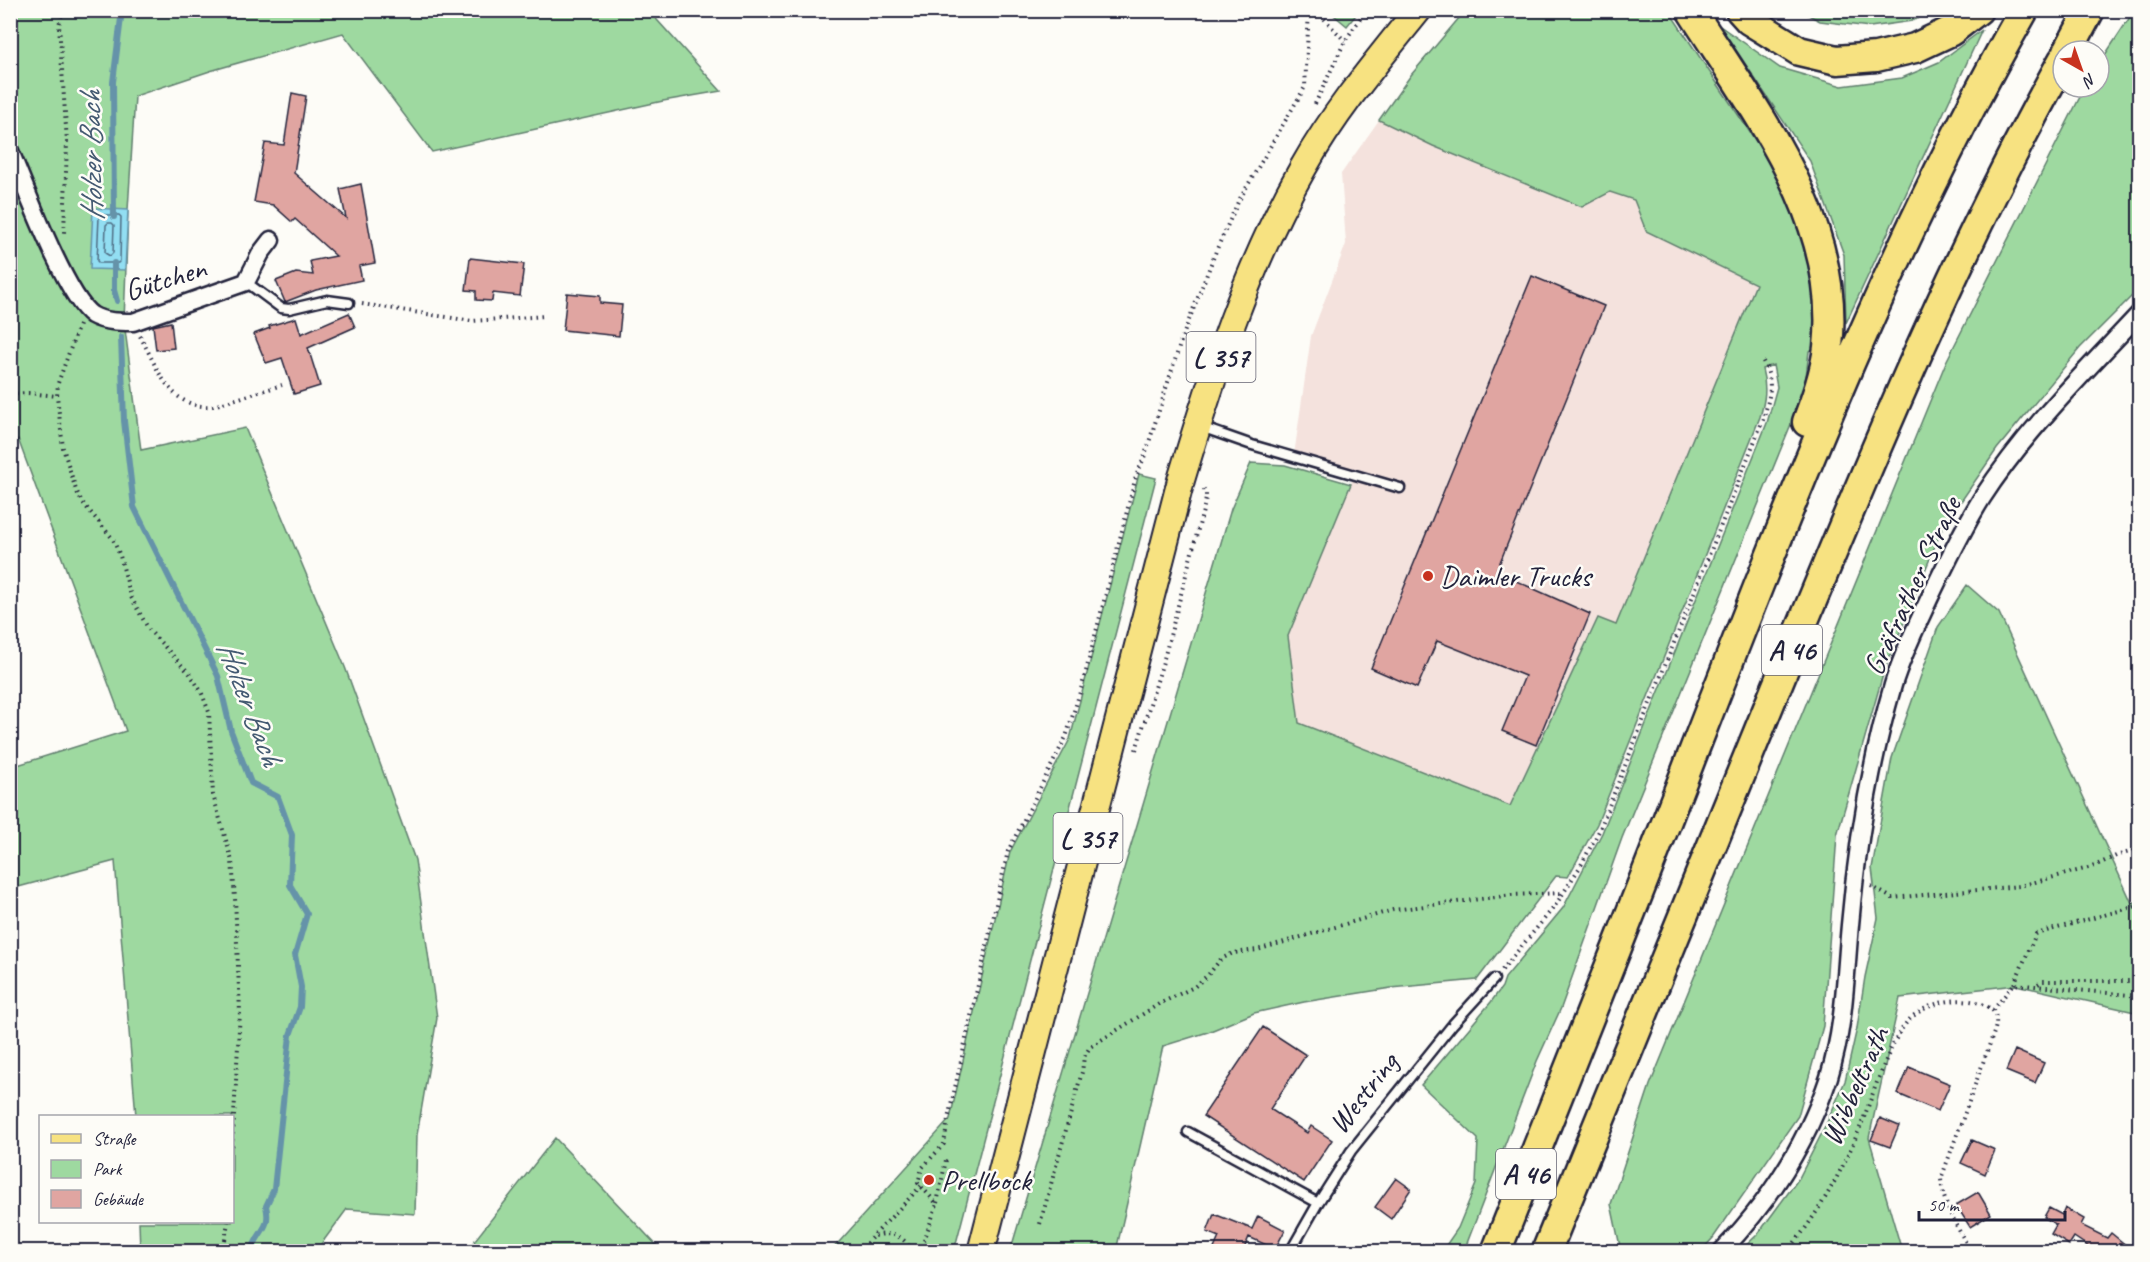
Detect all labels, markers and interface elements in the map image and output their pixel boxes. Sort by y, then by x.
north arrow [2051,39,2111,99]
text: N [2077,69,2100,93]
water label: Holzer Bach [69,88,113,221]
street label: Gütchen [120,248,212,309]
road number: L 357 [1186,332,1256,382]
street label: Gräfrather Straße [1854,489,1971,681]
place label: Daimler Trucks [1440,557,1593,595]
marker: Daimler Trucks [1421,569,1435,583]
road number: A 46 [1762,625,1822,675]
water label: Holzer Bach [208,635,293,773]
road number: L 357 [1054,813,1122,863]
street label: Wibbeltrath [1812,1019,1899,1151]
street label: Westring [1320,1043,1408,1141]
legend [39,1115,234,1223]
text: Straße [93,1128,137,1150]
road number: A 46 [1496,1149,1556,1199]
text: Park [93,1158,123,1180]
place label: Prellbock [941,1161,1033,1199]
marker: Prellbock [922,1173,936,1187]
scale bar [1919,1184,2064,1222]
text: Gebäude [93,1188,144,1210]
text: 50 m [1928,1194,1961,1216]

